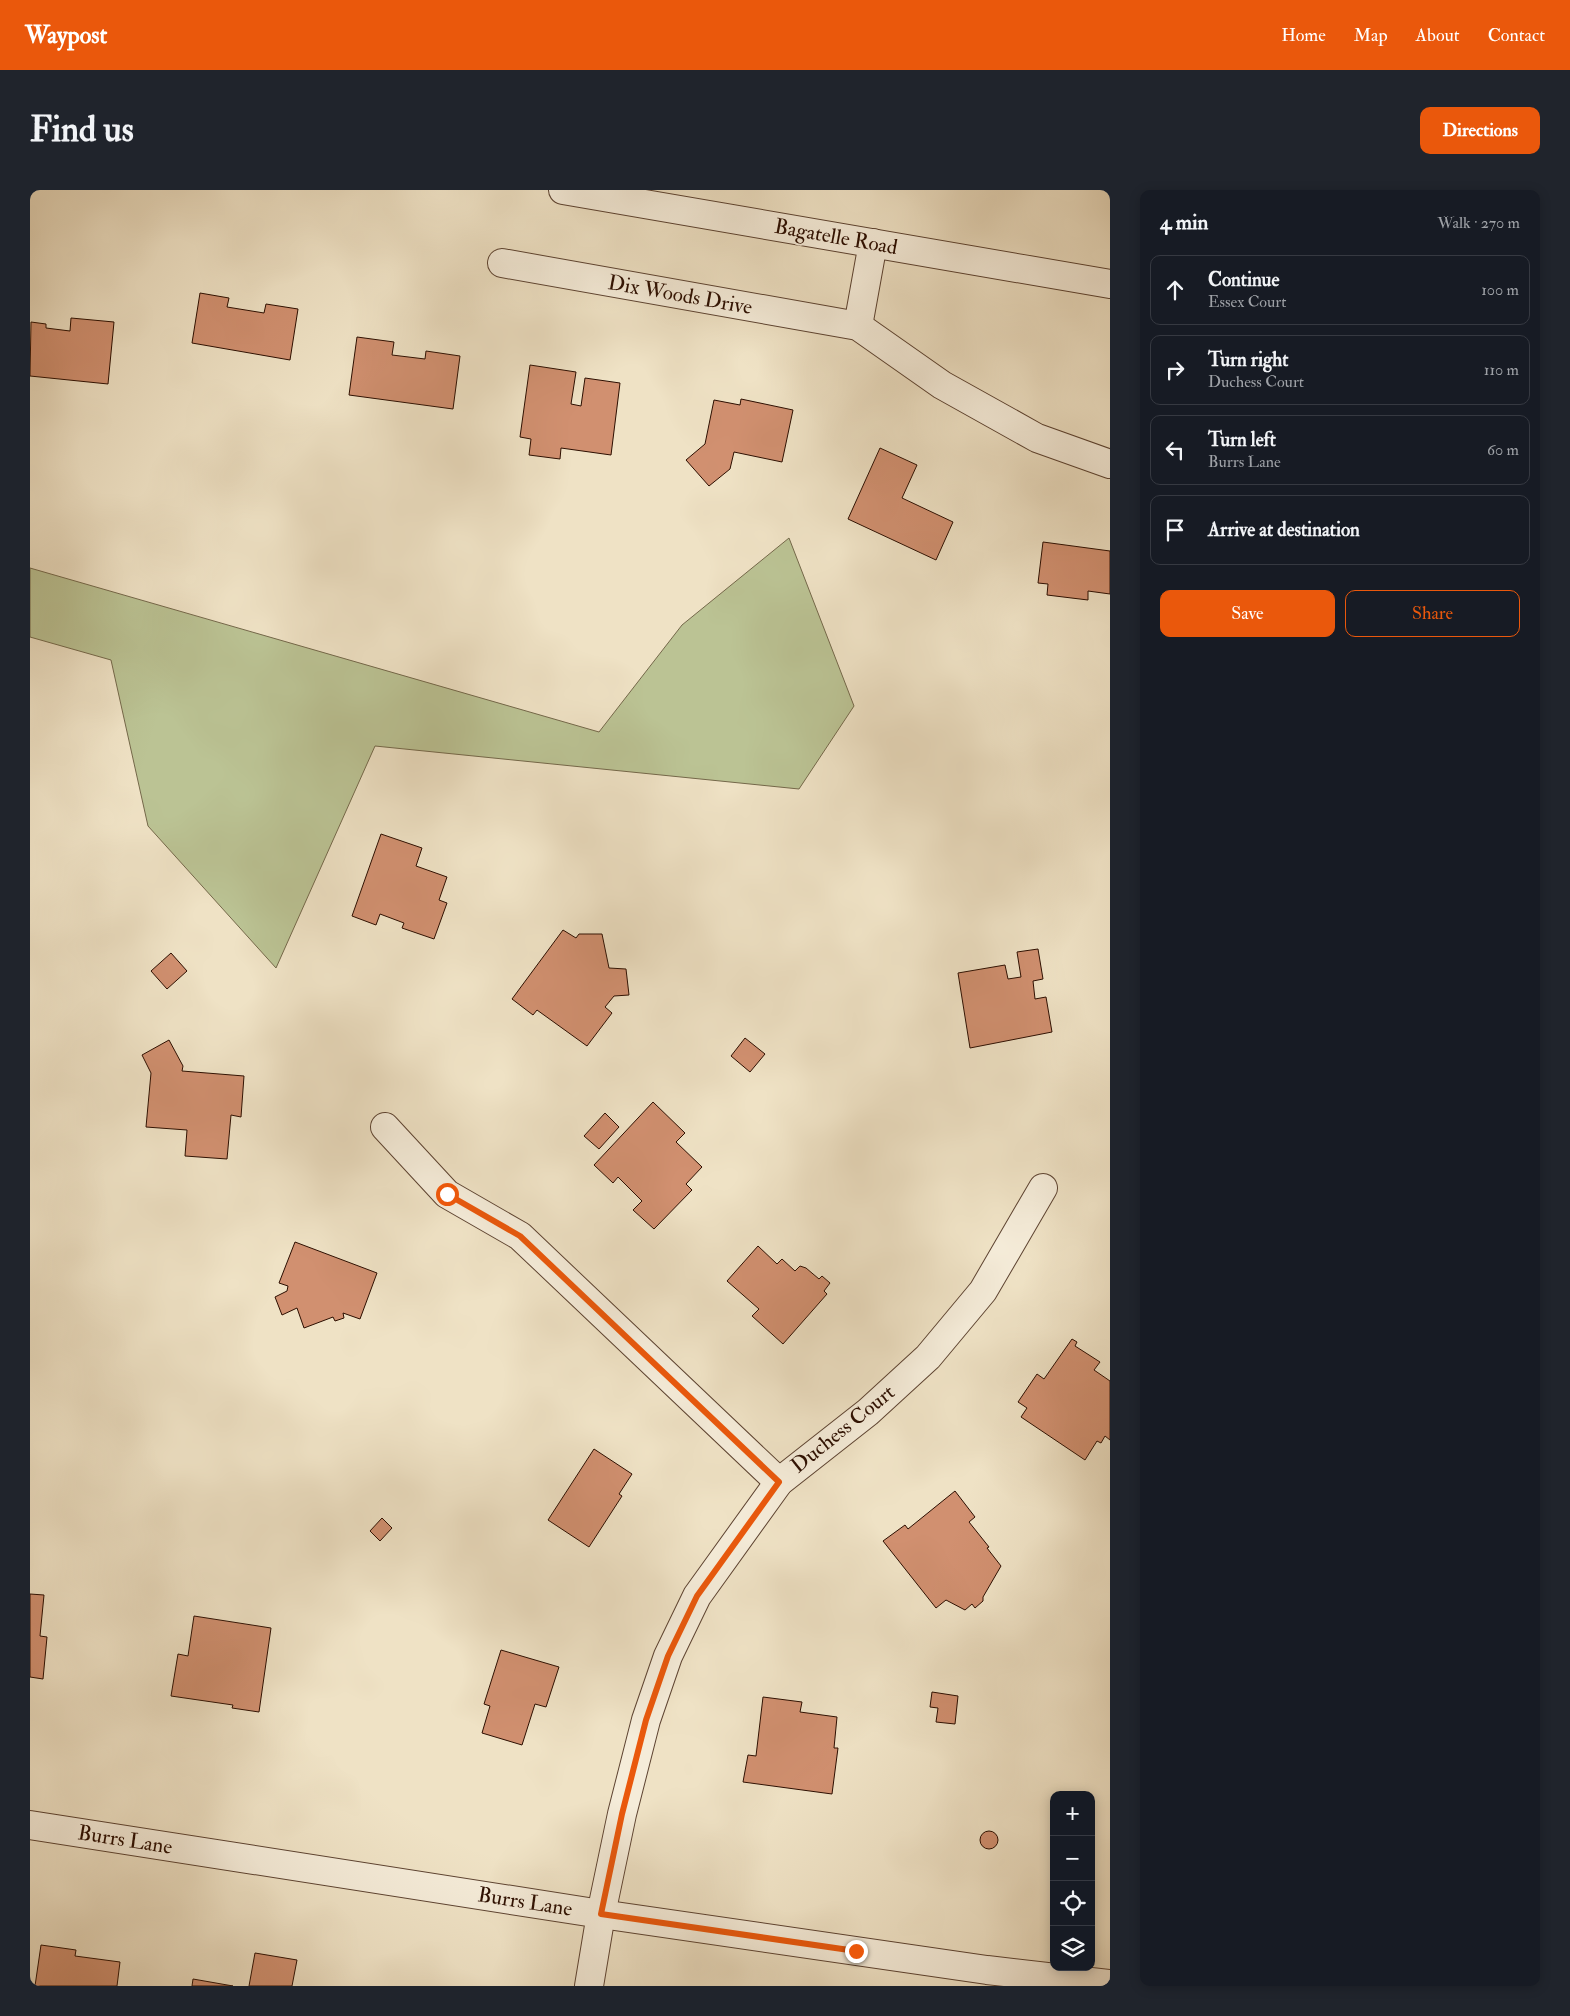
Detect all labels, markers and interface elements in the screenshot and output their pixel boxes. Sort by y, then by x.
text: Waypost [25,20,107,51]
text: Home [1281,24,1326,47]
text: Map [1354,24,1388,47]
text: About [1416,24,1460,47]
text: Contact [1488,24,1545,47]
button: Directions [1420,107,1540,154]
text: Find us [30,108,134,152]
text: 4 min [1160,209,1208,236]
street label: Bagatelle Road [772,213,900,261]
text: Walk · 270 m [1438,213,1520,233]
text: Continue [1208,268,1279,292]
street label: Dix Woods Drive [606,269,755,321]
icon: ahead [1161,276,1189,304]
text: 100 m [1481,280,1519,300]
text: Essex Court [1208,292,1287,312]
text: Turn right [1208,348,1288,372]
icon: right [1161,356,1189,384]
text: 110 m [1484,360,1519,380]
text: Duchess Court [1208,372,1304,392]
text: Turn left [1208,428,1276,452]
icon: left [1161,436,1189,464]
text: 60 m [1487,440,1519,460]
text: Burrs Lane [1208,452,1281,472]
icon: arrive [1161,516,1189,544]
text: Arrive at destination [1208,518,1360,542]
button: Save [1160,590,1335,637]
button: Share [1345,590,1520,637]
route start [436,1183,459,1206]
street label: Duchess Court [786,1379,901,1479]
map controls [1050,1791,1095,1971]
button: + [1050,1791,1095,1836]
street label: Burrs Lane [76,1819,174,1861]
button: − [1050,1836,1095,1881]
street label: Burrs Lane [476,1881,574,1923]
button: locate [1050,1881,1095,1926]
button: layers [1050,1926,1095,1971]
route end [845,1940,868,1963]

